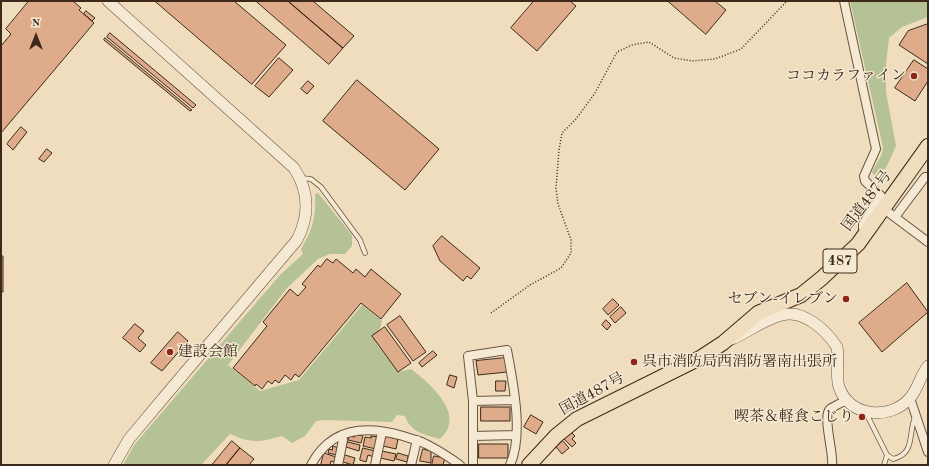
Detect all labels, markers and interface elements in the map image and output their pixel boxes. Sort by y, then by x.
north arrow [16,16,56,56]
text: N [32,18,40,29]
place label: ココカラファイン [786,67,906,85]
marker: ココカラファイン [909,71,919,81]
street label: 国道487号 [838,167,896,235]
road number: 487 [823,249,857,273]
place label: セブン-イレブン [727,290,838,308]
marker: セブン-イレブン [841,294,851,304]
place label: 建設会館 [178,343,238,361]
marker: 建設会館 [165,347,175,357]
place label: 呉市消防局西消防署南出張所 [642,353,837,371]
marker: 呉市消防局西消防署南出張所 [629,357,639,367]
street label: 国道487号 [557,369,627,419]
place label: 喫茶＆軽食こじり [734,408,854,426]
marker: 喫茶＆軽食こじり [857,412,867,422]

